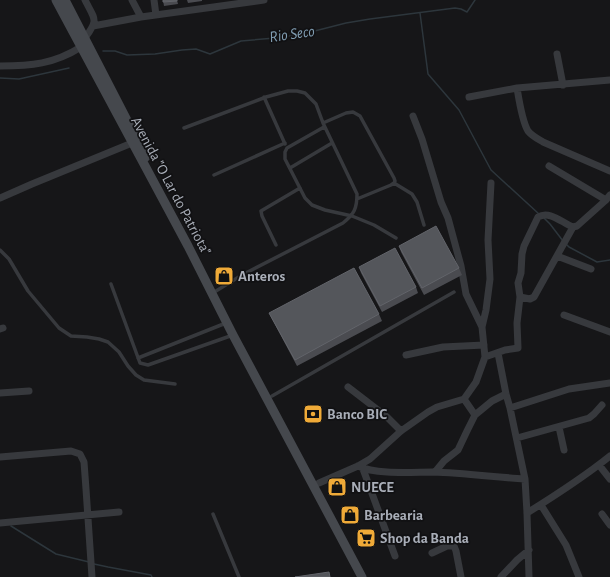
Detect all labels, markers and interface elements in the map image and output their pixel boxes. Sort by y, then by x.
water label: Rio Seco [268,23,316,45]
street label: Avenida "O Lar do Patriota" [128,114,214,258]
shop icon: Anteros [213,265,235,287]
place label: Anteros [238,269,286,284]
bank icon: Banco BIC [302,403,324,425]
place label: Banco BIC [327,407,387,422]
shop icon: NUECE [326,476,348,498]
place label: NUECE [351,480,394,495]
shop icon: Barbearia [339,504,361,526]
place label: Barbearia [364,508,423,523]
supermarket icon: Shop da Banda [355,527,377,549]
place label: Shop da Banda [380,531,469,546]

